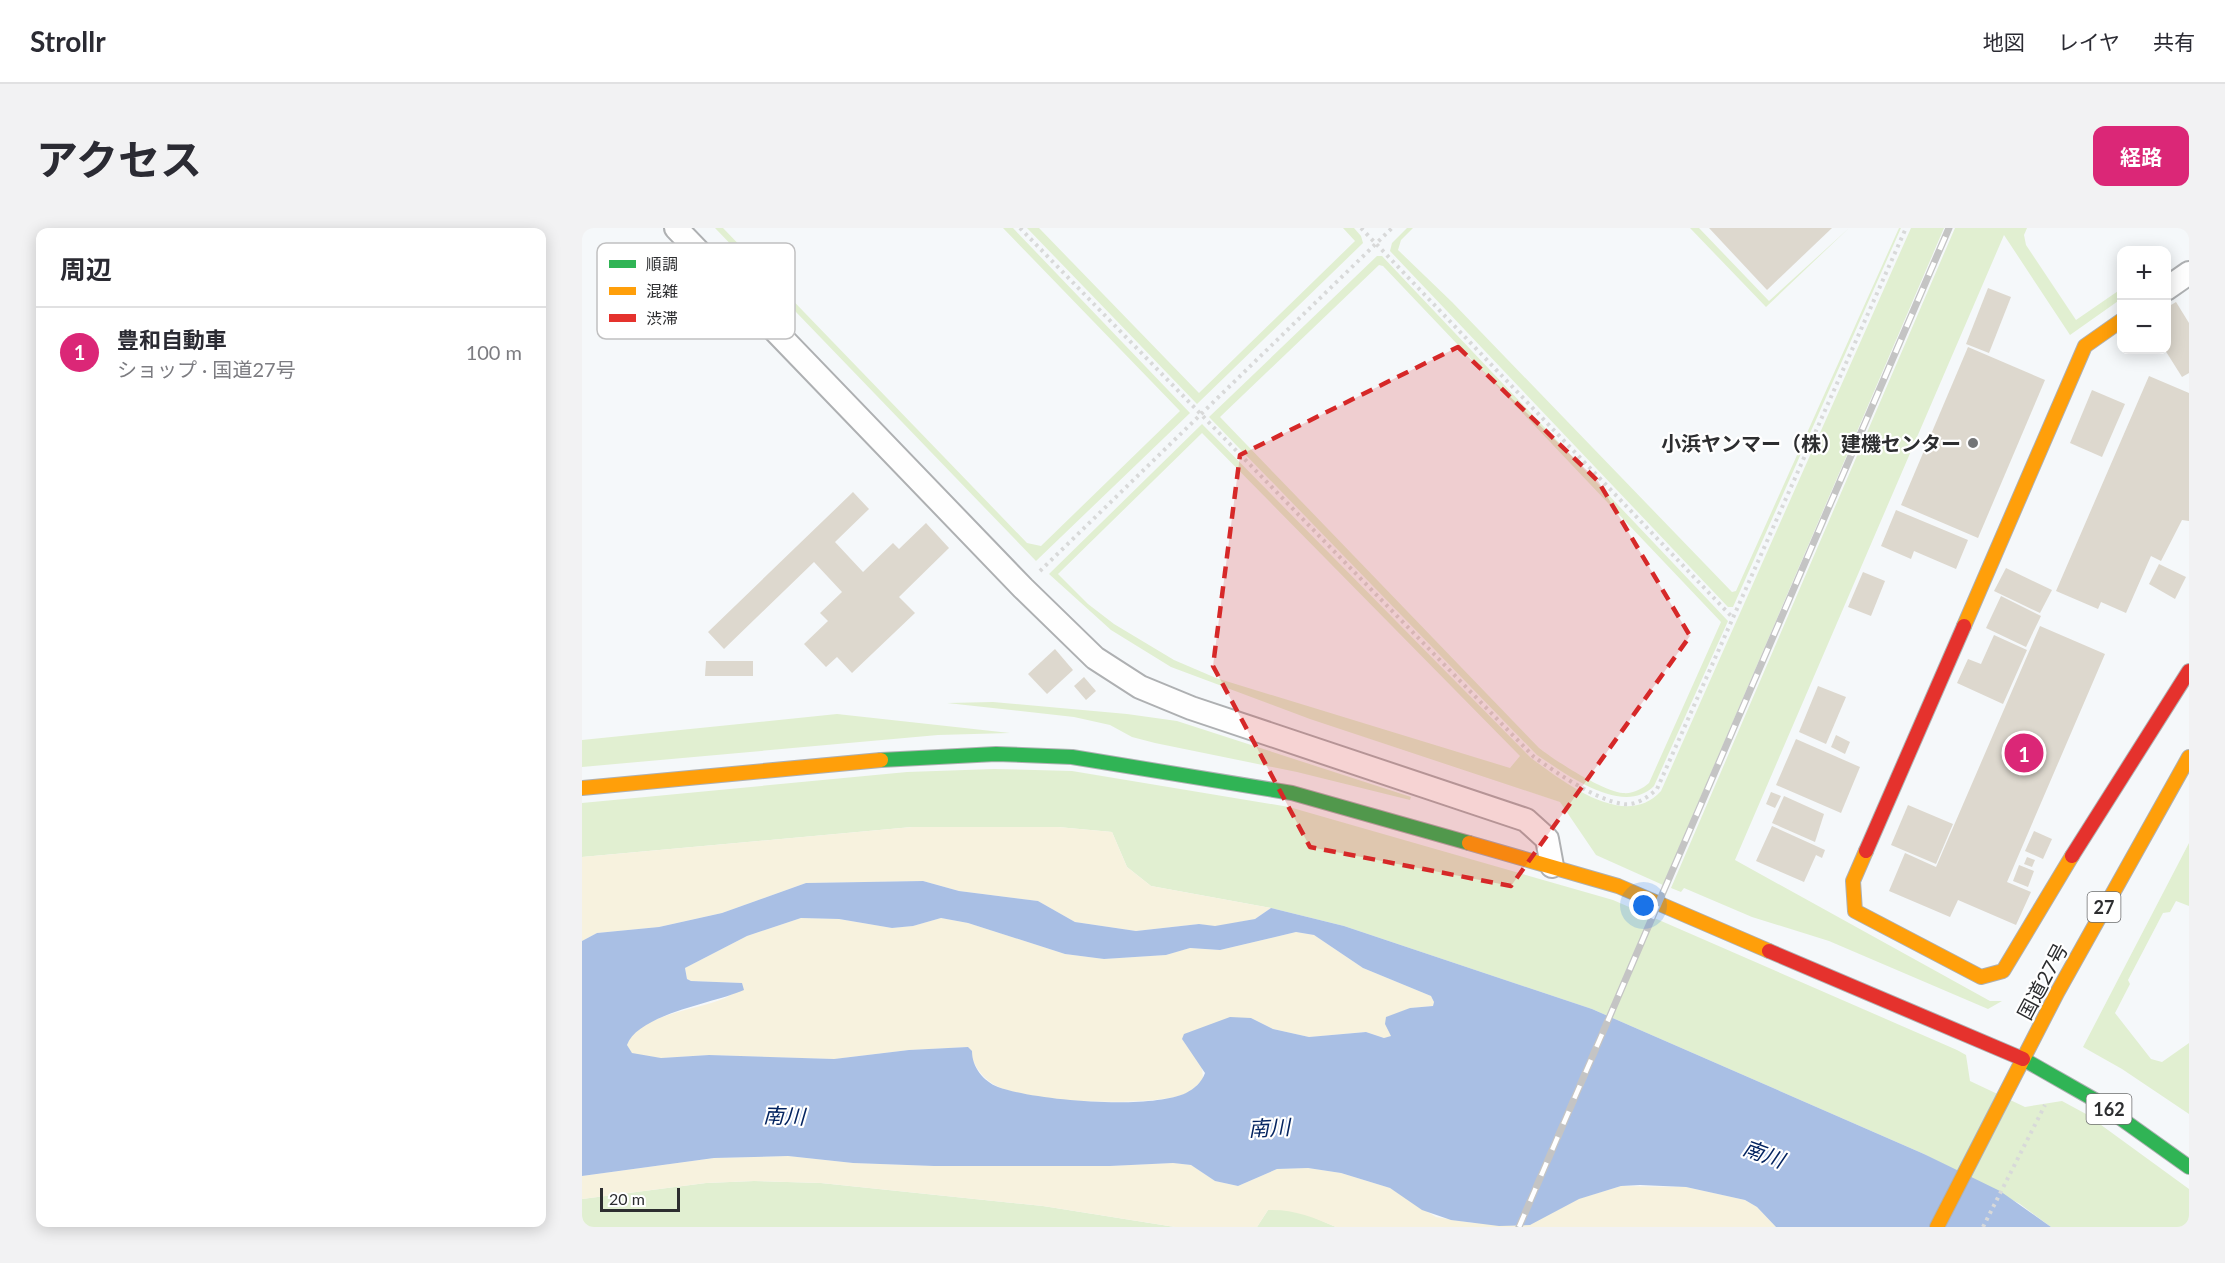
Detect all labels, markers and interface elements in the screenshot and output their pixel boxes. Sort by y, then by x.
text: Strollr [30,24,106,58]
text: 地図 [1983,29,2025,54]
text: レイヤ [2058,29,2120,54]
text: 共有 [2153,29,2195,54]
button: 経路 [2093,126,2189,186]
text: アクセス [36,134,202,184]
legend [597,243,795,339]
map controls [2117,246,2171,354]
button: + [2117,246,2171,300]
text: 周辺 [60,253,112,285]
text: 順調 [646,254,678,273]
text: 混雑 [646,281,678,300]
button: − [2117,300,2171,354]
text: 渋滞 [646,308,678,327]
text: 豊和自動車 [117,326,227,353]
text: 1 [74,340,85,364]
text: 100 m [466,340,522,364]
text: ショップ · 国道27号 [117,357,296,381]
place label: 小浜ヤンマー（株）建機センター [1661,431,1961,455]
marker: 小浜ヤンマー（株）建機センター [1966,436,1980,450]
pin: 1 [2004,730,2044,776]
your location [1629,891,1658,920]
road number: 27 [2088,892,2120,922]
street label: 国道27号 [2012,939,2072,1023]
road number: 162 [2086,1094,2132,1124]
water label: 南川 [763,1102,807,1128]
water label: 南川 [1247,1113,1293,1141]
water label: 南川 [1740,1134,1790,1173]
scale bar [600,1185,680,1212]
text: 20 m [609,1189,645,1208]

